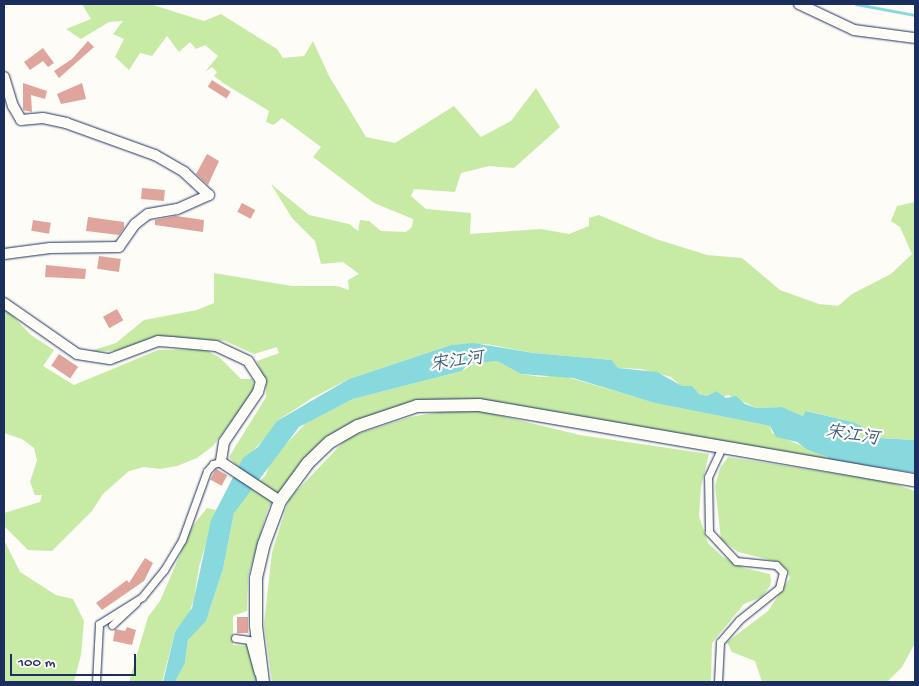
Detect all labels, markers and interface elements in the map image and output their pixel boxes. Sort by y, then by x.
water label: 宋江河 [429,349,485,377]
water label: 宋江河 [824,423,880,451]
scale bar [12,644,139,676]
text: 100 m [18,654,55,672]

